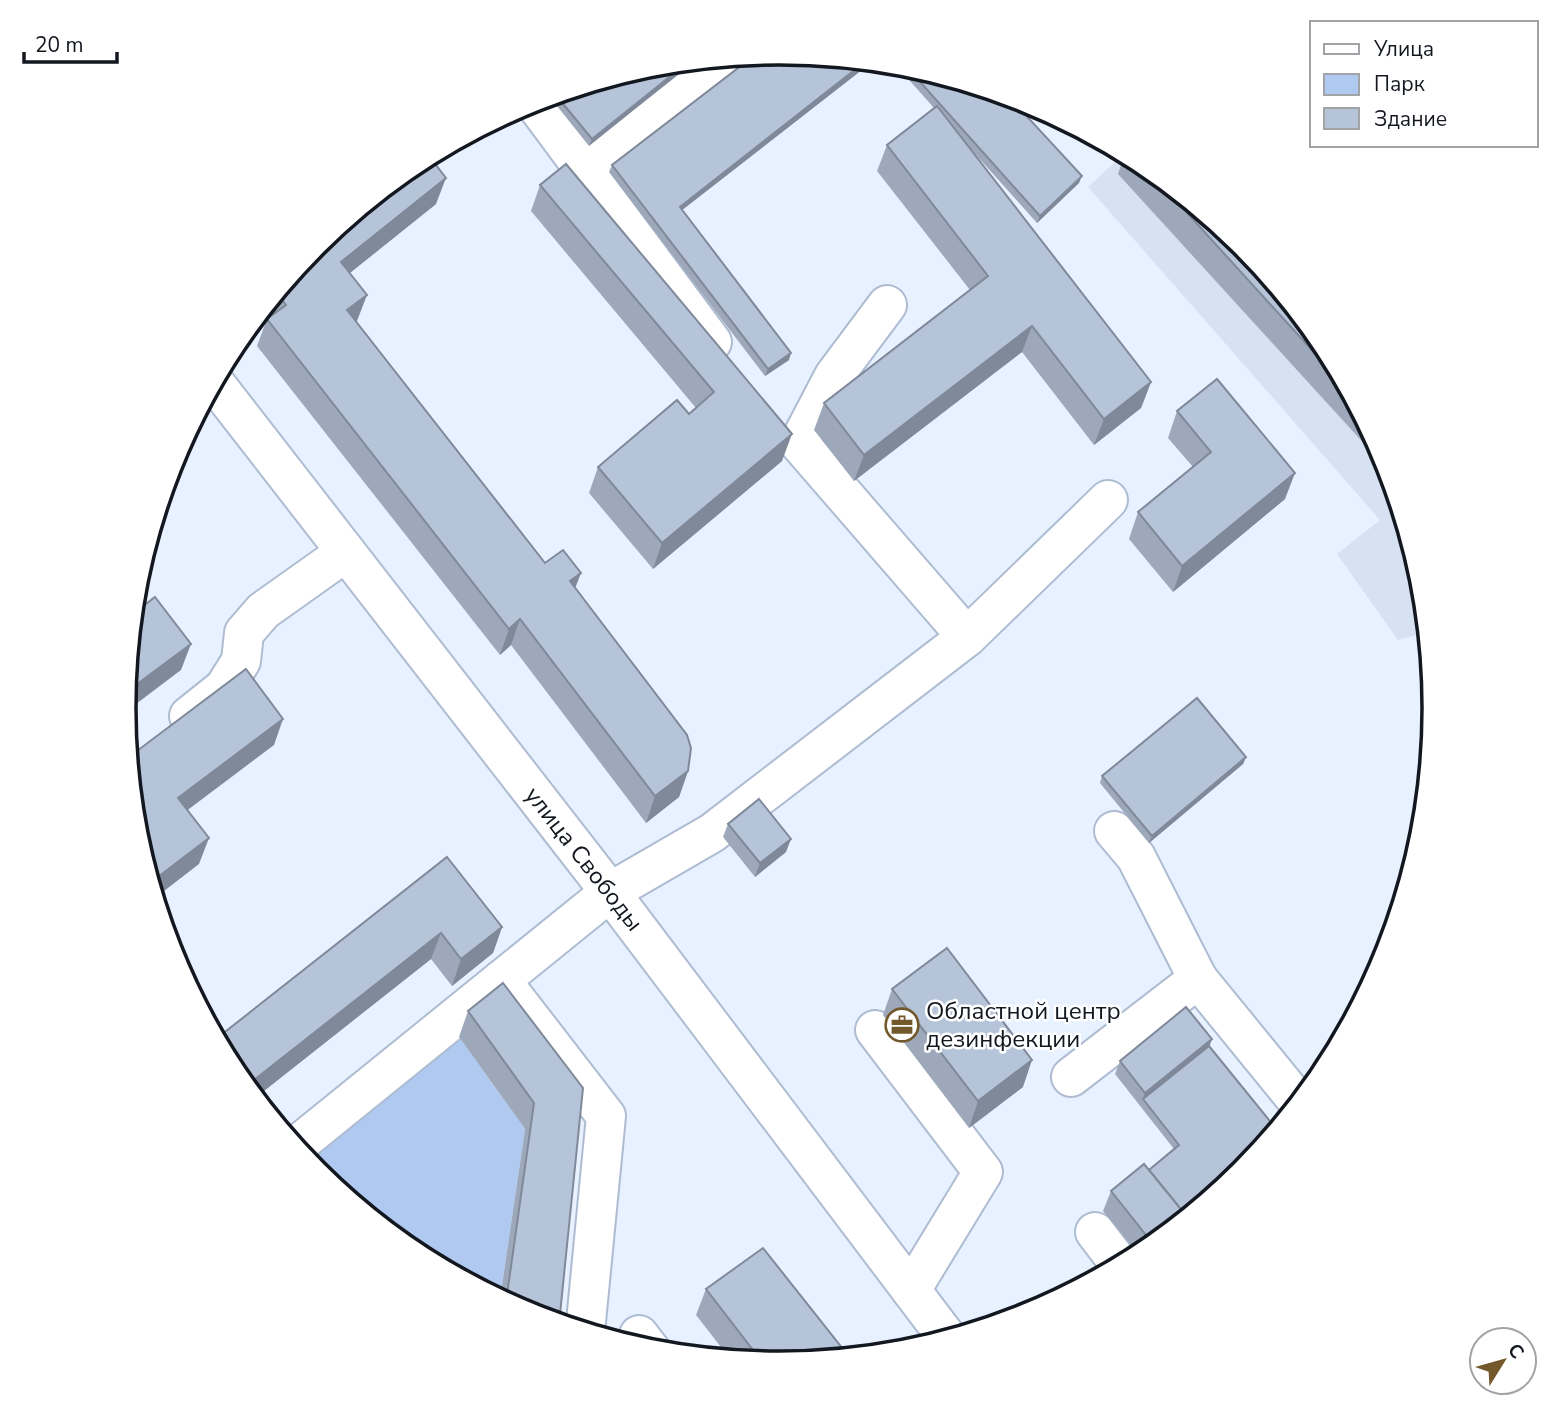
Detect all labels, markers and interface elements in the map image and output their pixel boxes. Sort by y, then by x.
scale bar [24,21,117,65]
legend [1310,21,1538,147]
text: 20 m [35,31,84,59]
text: Улица [1373,35,1434,63]
text: Парк [1374,70,1426,98]
text: Здание [1374,105,1447,133]
street label: улица Свободы [518,780,650,938]
place label: Областной центр дезинфекции [926,995,1121,1055]
office icon: Областной центр дезинфекции [883,1006,921,1044]
north arrow [1468,1326,1538,1396]
text: С [1502,1338,1530,1364]

